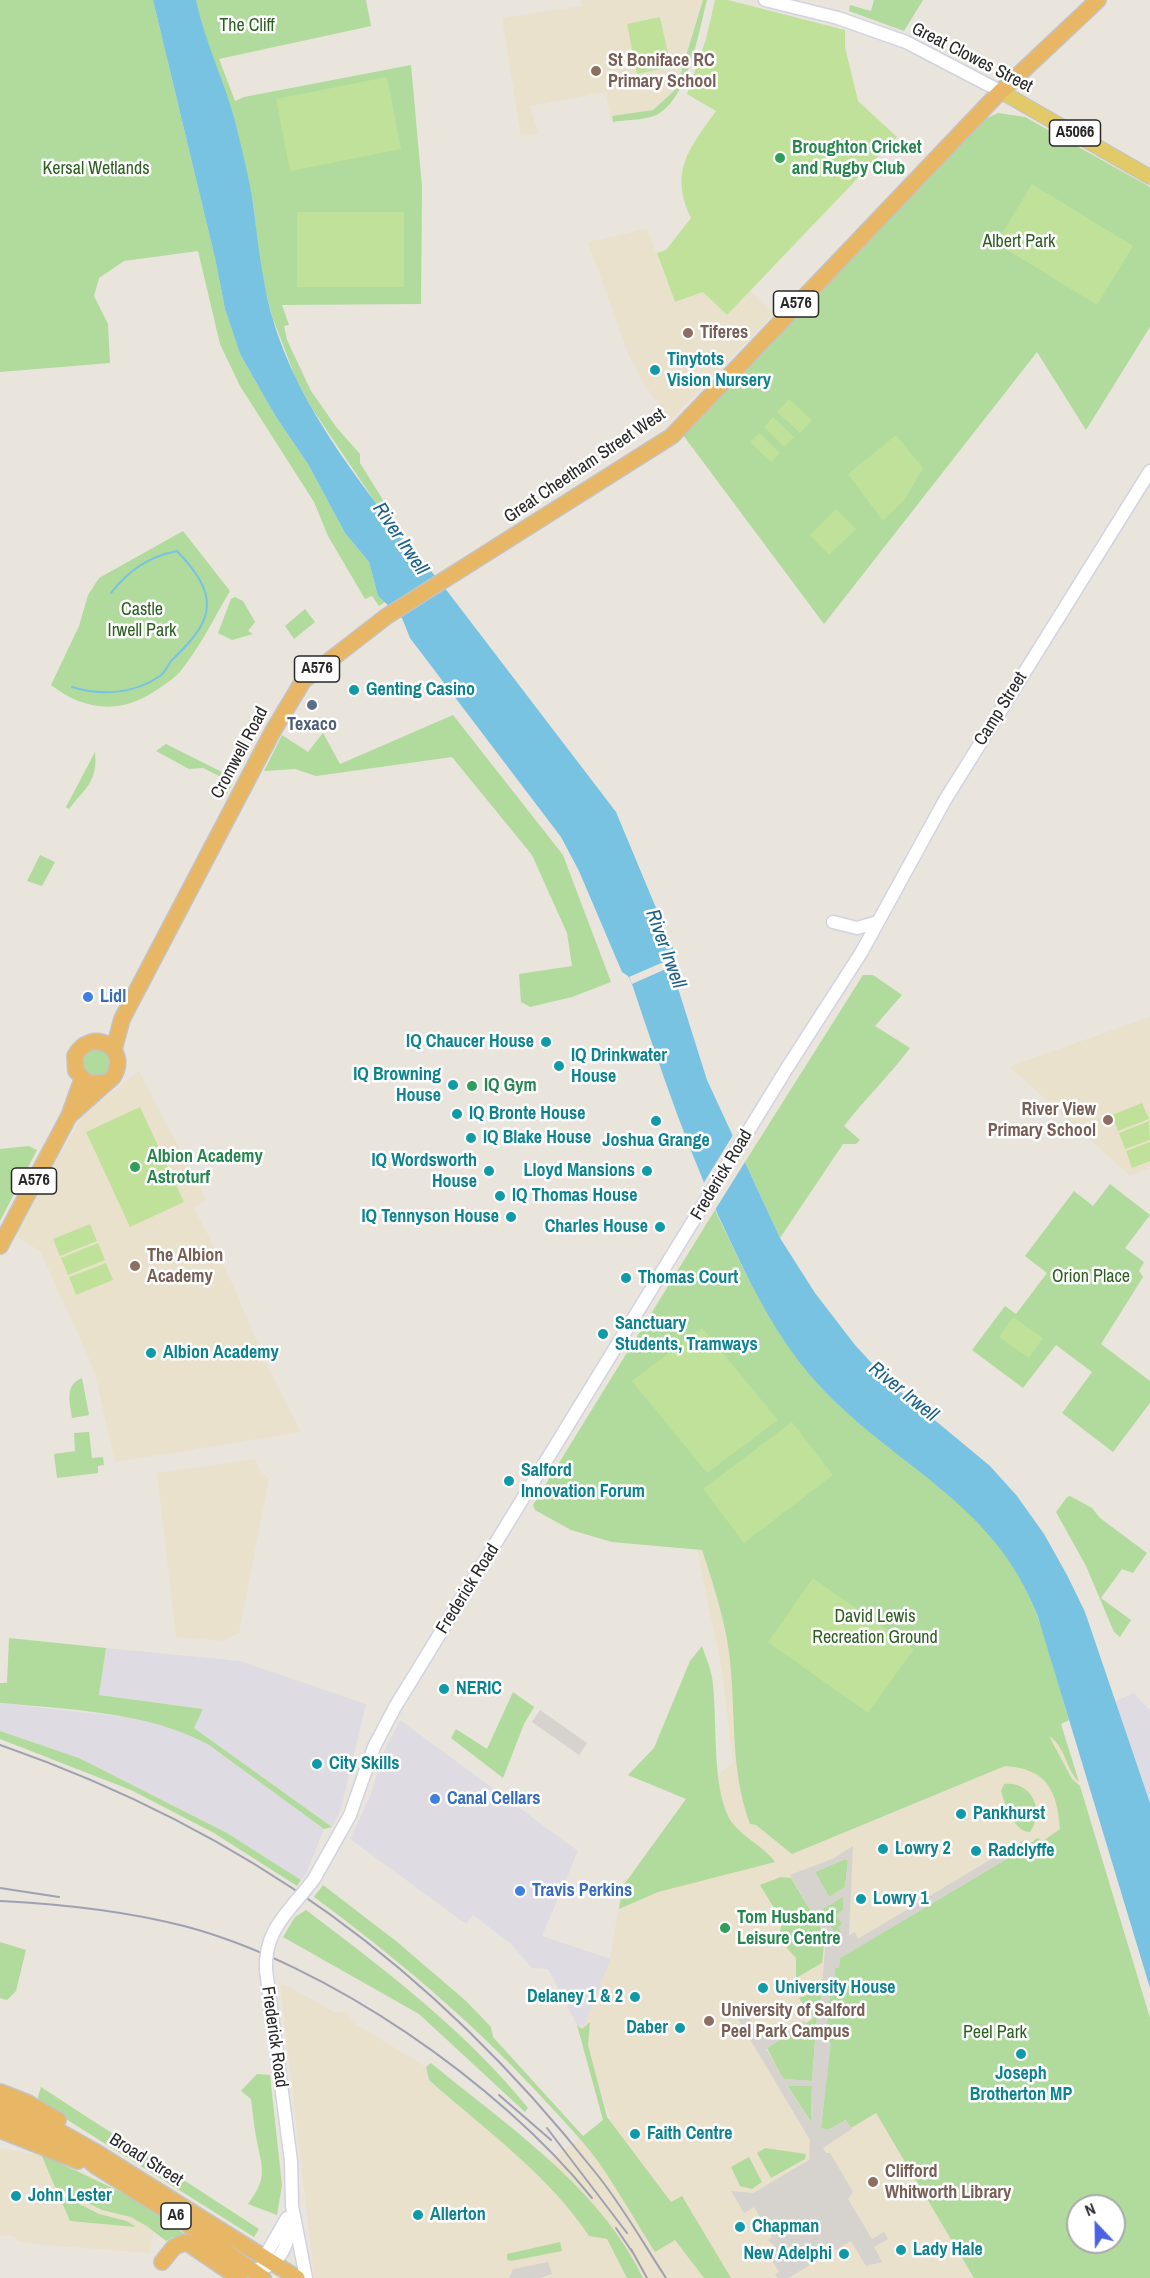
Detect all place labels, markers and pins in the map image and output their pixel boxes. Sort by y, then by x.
place label: St Boniface RC Primary School [608,50,716,92]
marker: St Boniface RC Primary School [589,64,603,78]
place label: Broughton Cricket and Rugby Club [792,137,922,180]
marker: Broughton Cricket and Rugby Club [773,151,787,165]
place label: Tiferes [700,322,748,344]
marker: Tiferes [681,326,695,340]
place label: Tinytots Vision Nursery [667,349,771,392]
marker: Tinytots Vision Nursery [648,363,662,377]
place label: Genting Casino [366,679,475,701]
marker: Genting Casino [347,683,361,697]
marker: Texaco [305,698,319,712]
place label: Texaco [287,714,337,736]
place label: Lidl [100,986,126,1008]
marker: Lidl [81,990,95,1004]
place label: IQ Chaucer House [406,1031,534,1053]
marker: IQ Chaucer House [539,1035,553,1049]
place label: IQ Drinkwater House [571,1045,667,1088]
marker: IQ Drinkwater House [552,1059,566,1073]
place label: IQ Browning House [353,1064,441,1106]
place label: IQ Gym [484,1075,537,1097]
marker: IQ Browning House [446,1078,460,1092]
marker: IQ Gym [465,1079,479,1093]
place label: River View Primary School [988,1099,1096,1142]
place label: IQ Bronte House [469,1103,585,1125]
marker: IQ Bronte House [450,1107,464,1121]
marker: River View Primary School [1101,1113,1115,1127]
marker: Joshua Grange [649,1114,663,1128]
place label: IQ Blake House [483,1127,591,1149]
place label: Joshua Grange [602,1130,710,1152]
marker: IQ Blake House [464,1131,478,1145]
place label: Albion Academy Astroturf [147,1146,263,1188]
place label: IQ Wordsworth House [371,1150,477,1192]
marker: Albion Academy Astroturf [128,1160,142,1174]
place label: Lloyd Mansions [523,1160,635,1182]
marker: IQ Wordsworth House [482,1164,496,1178]
marker: Lloyd Mansions [640,1164,654,1178]
place label: IQ Thomas House [512,1185,637,1207]
marker: IQ Thomas House [493,1189,507,1203]
place label: IQ Tennyson House [361,1206,499,1228]
marker: IQ Tennyson House [504,1210,518,1224]
place label: Charles House [545,1216,648,1238]
marker: Charles House [653,1220,667,1234]
place label: The Albion Academy [147,1245,223,1288]
marker: The Albion Academy [128,1259,142,1273]
place label: Thomas Court [638,1267,738,1289]
marker: Thomas Court [619,1271,633,1285]
place label: Sanctuary Students, Tramways [615,1313,758,1356]
marker: Sanctuary Students, Tramways [596,1327,610,1341]
place label: Albion Academy [163,1342,279,1364]
marker: Albion Academy [144,1346,158,1360]
place label: Salford Innovation Forum [521,1460,645,1502]
marker: Salford Innovation Forum [502,1474,516,1488]
place label: NERIC [456,1678,502,1700]
marker: NERIC [437,1682,451,1696]
place label: City Skills [329,1753,400,1775]
marker: City Skills [310,1757,324,1771]
place label: Canal Cellars [447,1788,541,1810]
marker: Canal Cellars [428,1792,442,1806]
place label: Pankhurst [973,1803,1045,1825]
marker: Pankhurst [954,1807,968,1821]
place label: Lowry 2 [895,1838,951,1860]
place label: Radclyffe [988,1840,1054,1862]
marker: Lowry 2 [876,1842,890,1856]
marker: Radclyffe [969,1844,983,1858]
place label: Travis Perkins [532,1880,632,1902]
marker: Travis Perkins [513,1884,527,1898]
place label: Lowry 1 [873,1888,929,1910]
marker: Lowry 1 [854,1892,868,1906]
place label: Tom Husband Leisure Centre [737,1907,840,1950]
marker: Tom Husband Leisure Centre [718,1921,732,1935]
place label: University House [775,1977,896,1999]
marker: University House [756,1981,770,1995]
place label: Delaney 1 & 2 [527,1986,623,2008]
marker: Delaney 1 & 2 [628,1990,642,2004]
place label: University of Salford Peel Park Campus [721,2000,865,2042]
marker: University of Salford Peel Park Campus [702,2014,716,2028]
place label: Daber [626,2017,668,2039]
marker: Daber [673,2021,687,2035]
marker: Joseph Brotherton MP [1014,2047,1028,2061]
place label: Joseph Brotherton MP [970,2063,1072,2106]
place label: Faith Centre [647,2123,732,2145]
marker: Faith Centre [628,2127,642,2141]
place label: Clifford Whitworth Library [885,2161,1011,2204]
marker: Clifford Whitworth Library [866,2175,880,2189]
place label: John Lester [28,2185,112,2207]
marker: John Lester [9,2189,23,2203]
place label: Allerton [430,2204,486,2226]
marker: Allerton [411,2208,425,2222]
place label: Chapman [752,2216,819,2238]
marker: Chapman [733,2220,747,2234]
place label: Lady Hale [913,2239,983,2261]
place label: New Adelphi [743,2243,832,2265]
marker: Lady Hale [894,2243,908,2257]
marker: New Adelphi [837,2247,851,2261]

